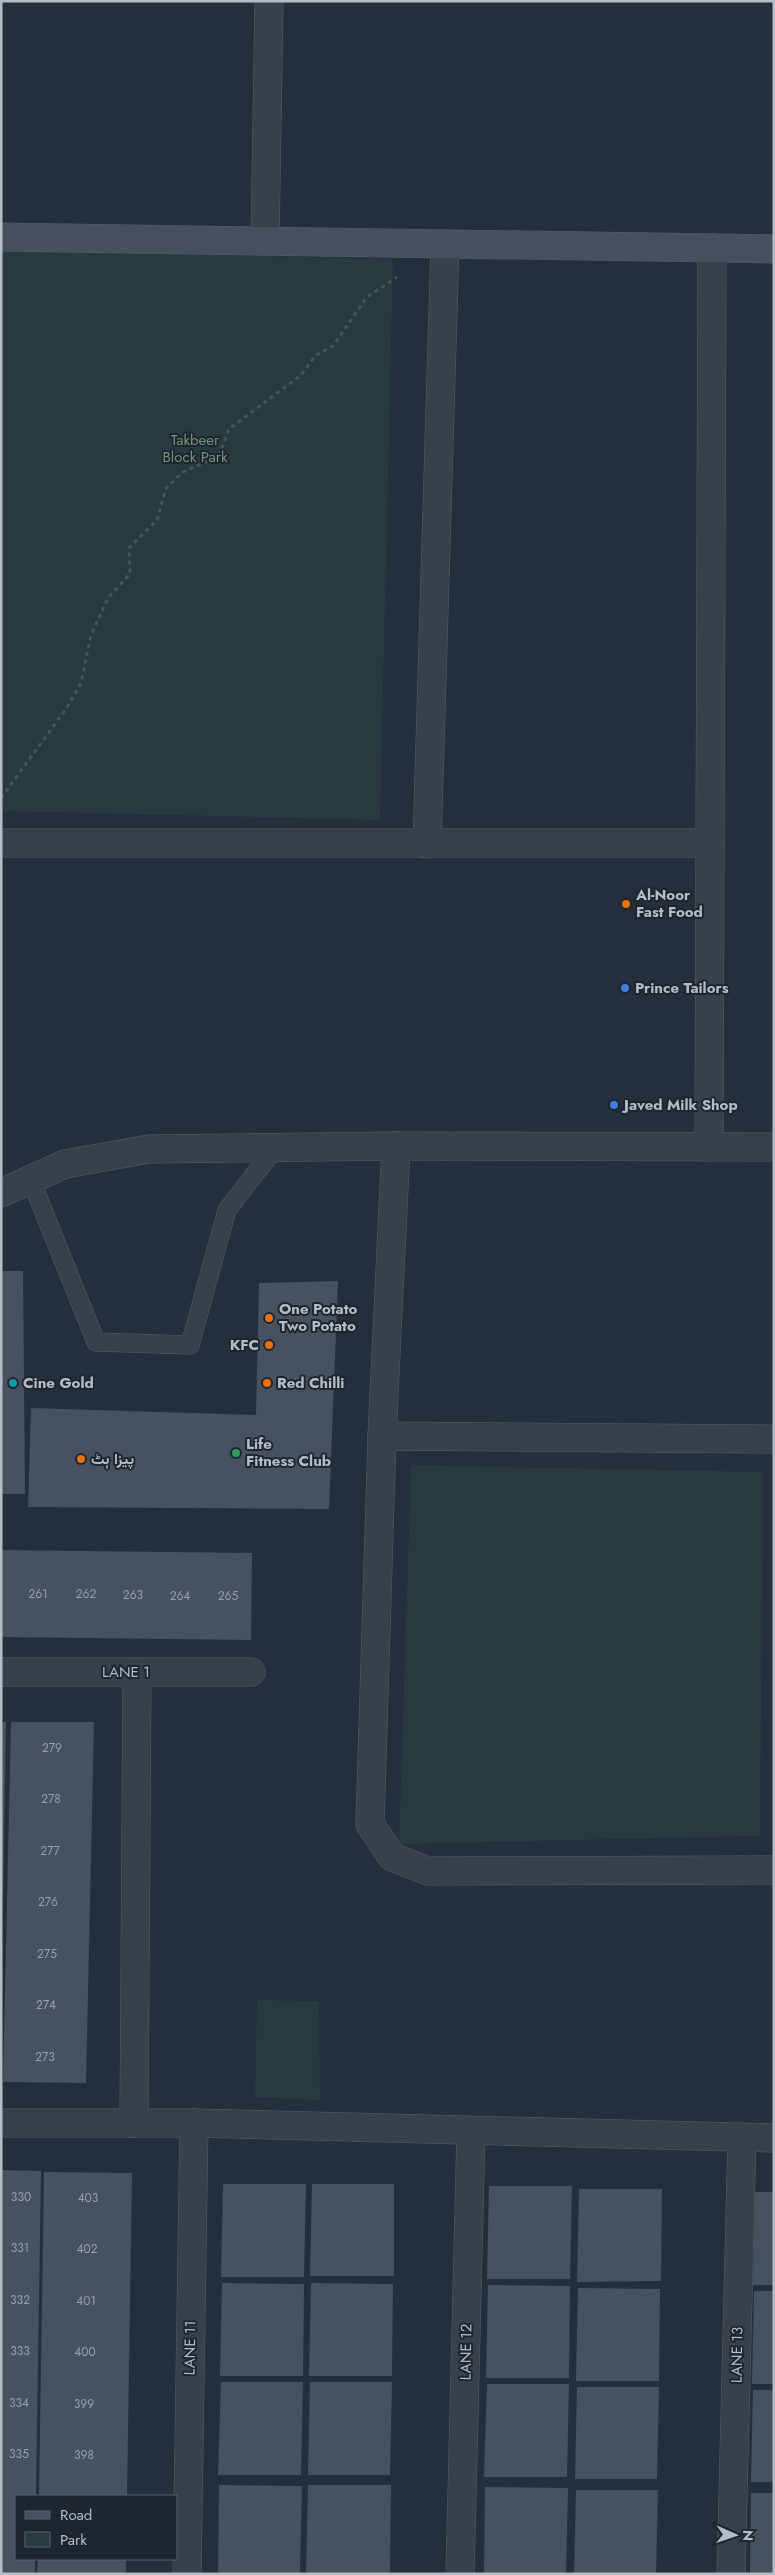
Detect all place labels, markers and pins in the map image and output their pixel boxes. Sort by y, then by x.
place label: Al-Noor Fast Food [635,884,703,923]
marker: Al-Noor Fast Food [620,898,632,910]
place label: Prince Tailors [635,977,729,999]
marker: Prince Tailors [619,982,631,994]
place label: Javed Milk Shop [621,1094,738,1116]
marker: Javed Milk Shop [608,1099,620,1111]
place label: One Potato Two Potato [279,1298,357,1337]
marker: One Potato Two Potato [263,1312,275,1324]
place label: KFC [230,1334,259,1356]
marker: KFC [263,1339,275,1351]
place label: Cine Gold [23,1372,94,1394]
place label: Red Chilli [277,1372,345,1394]
marker: Cine Gold [7,1377,19,1389]
marker: Red Chilli [261,1377,273,1389]
place label: Life Fitness Club [246,1433,331,1472]
marker: Life Fitness Club [230,1447,242,1459]
place label: پیزا ہٹ [91,1448,134,1470]
marker: پیزا ہٹ [75,1453,87,1465]

